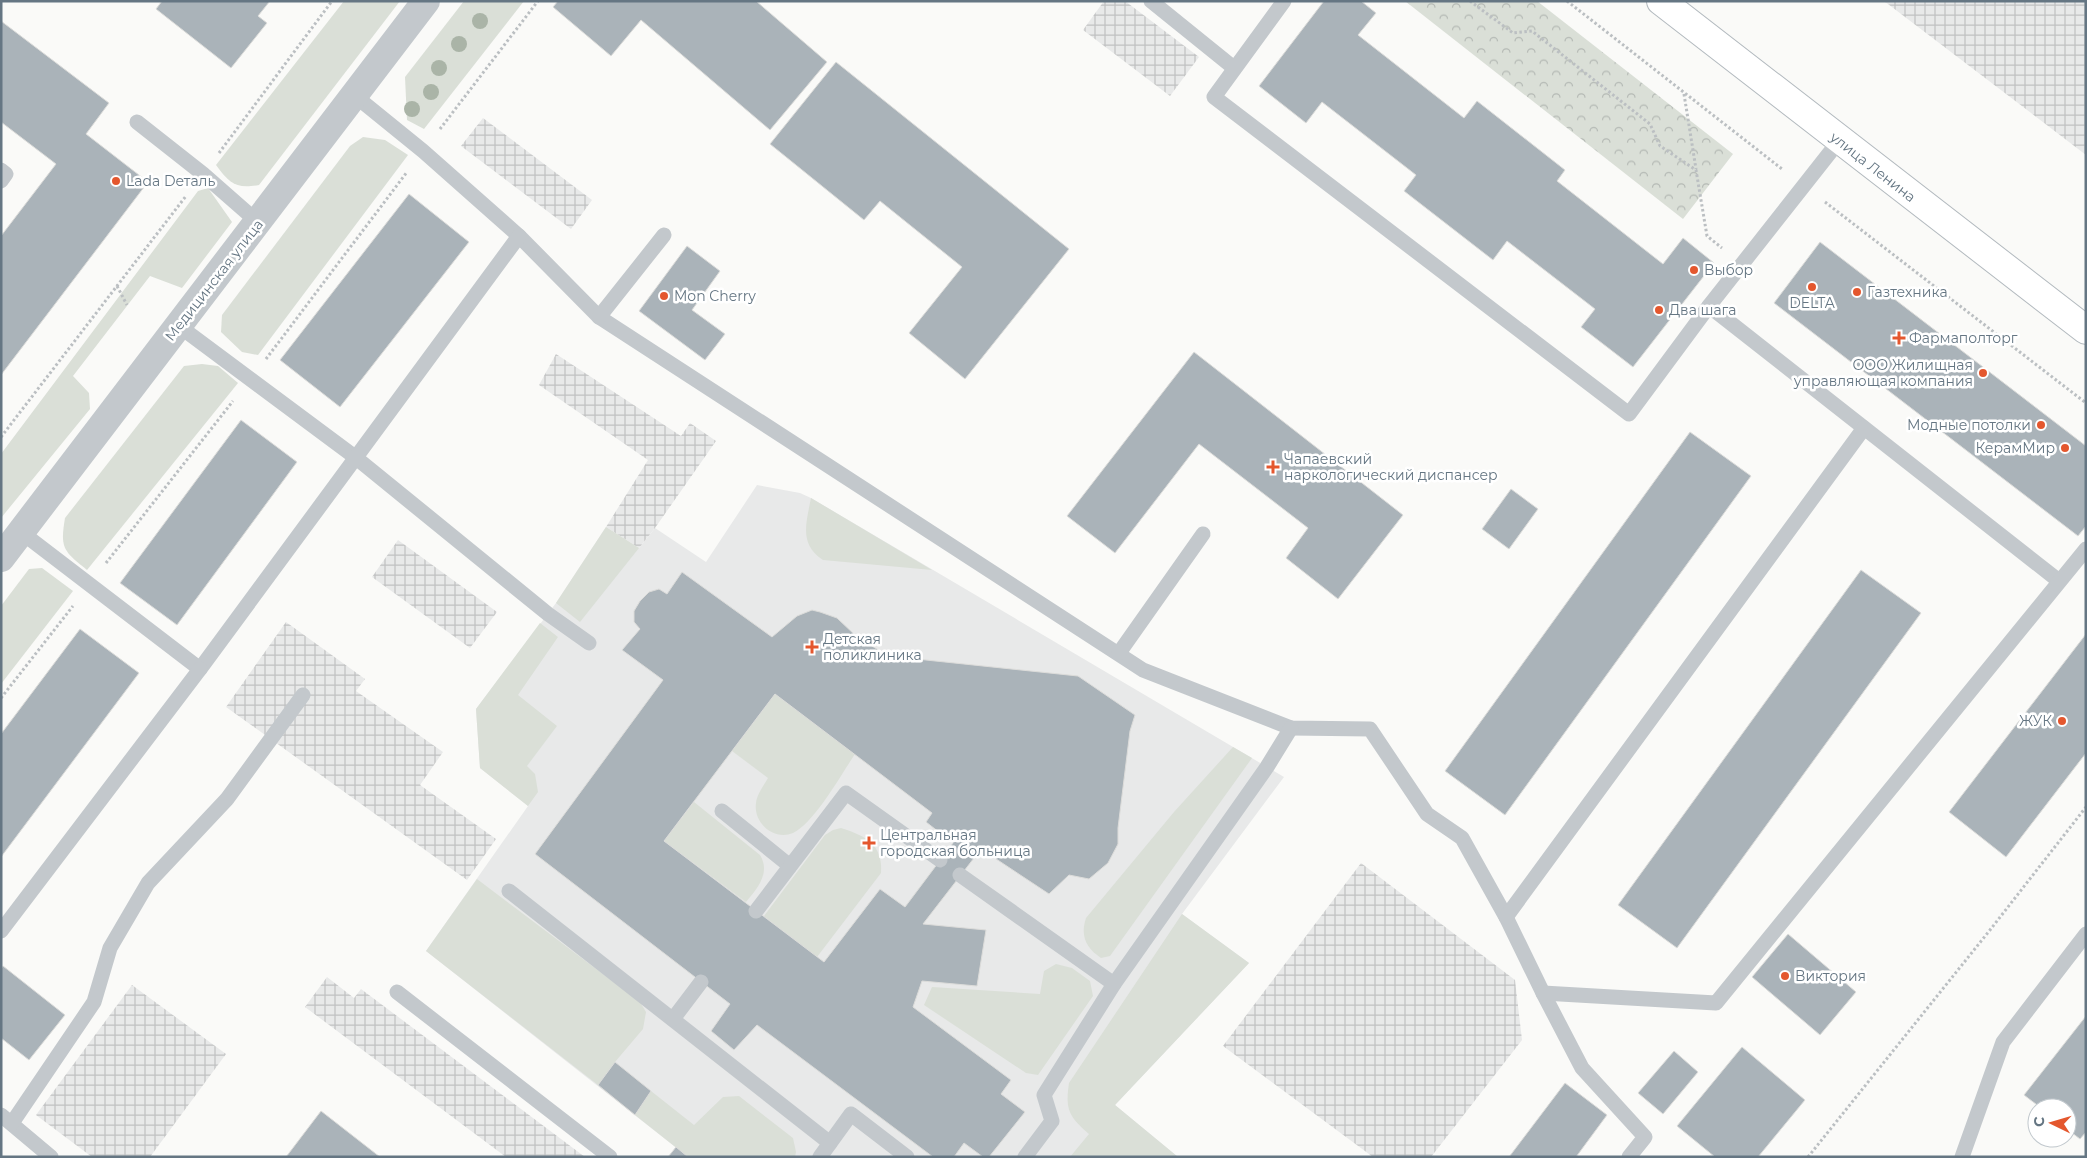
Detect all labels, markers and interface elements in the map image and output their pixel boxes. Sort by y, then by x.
street label: улица Ленина [1826,127,1919,206]
place label: Lada Dеталь [126,172,215,190]
marker: Lada Dеталь [110,175,122,187]
street label: Медицинская улица [161,216,267,344]
place label: Выбор [1704,261,1753,279]
marker: Выбор [1688,264,1700,276]
marker: DELTA [1806,281,1818,293]
place label: Газтехника [1867,283,1948,301]
marker: Газтехника [1851,286,1863,298]
place label: Mon Cherry [674,287,756,305]
marker: Mon Cherry [658,290,670,302]
place label: DELTA [1789,294,1836,312]
place label: Два шага [1669,301,1736,319]
marker: Два шага [1653,304,1665,316]
place label: Фармаполторг [1909,329,2018,347]
marker: Фармаполторг [1893,332,1905,344]
place label: ООО Жилищная управляющая компания [1793,356,1973,390]
marker: ООО Жилищная управляющая компания [1977,367,1989,379]
place label: Модные потолки [1907,416,2031,434]
marker: Модные потолки [2035,419,2047,431]
place label: КерамМир [1975,439,2055,457]
marker: КерамМир [2059,442,2071,454]
place label: Чапаевский наркологический диспансер [1284,450,1498,484]
marker: Чапаевский наркологический диспансер [1266,460,1280,474]
place label: Детская поликлиника [823,630,922,664]
marker: Детская поликлиника [805,640,819,654]
place label: ЖУК [2019,712,2052,730]
marker: ЖУК [2056,715,2068,727]
place label: Центральная городская больница [880,826,1031,860]
marker: Центральная городская больница [862,836,876,850]
place label: Виктория [1795,967,1866,985]
marker: Виктория [1779,970,1791,982]
north arrow [2027,1098,2077,1148]
text: С [2030,1116,2048,1128]

